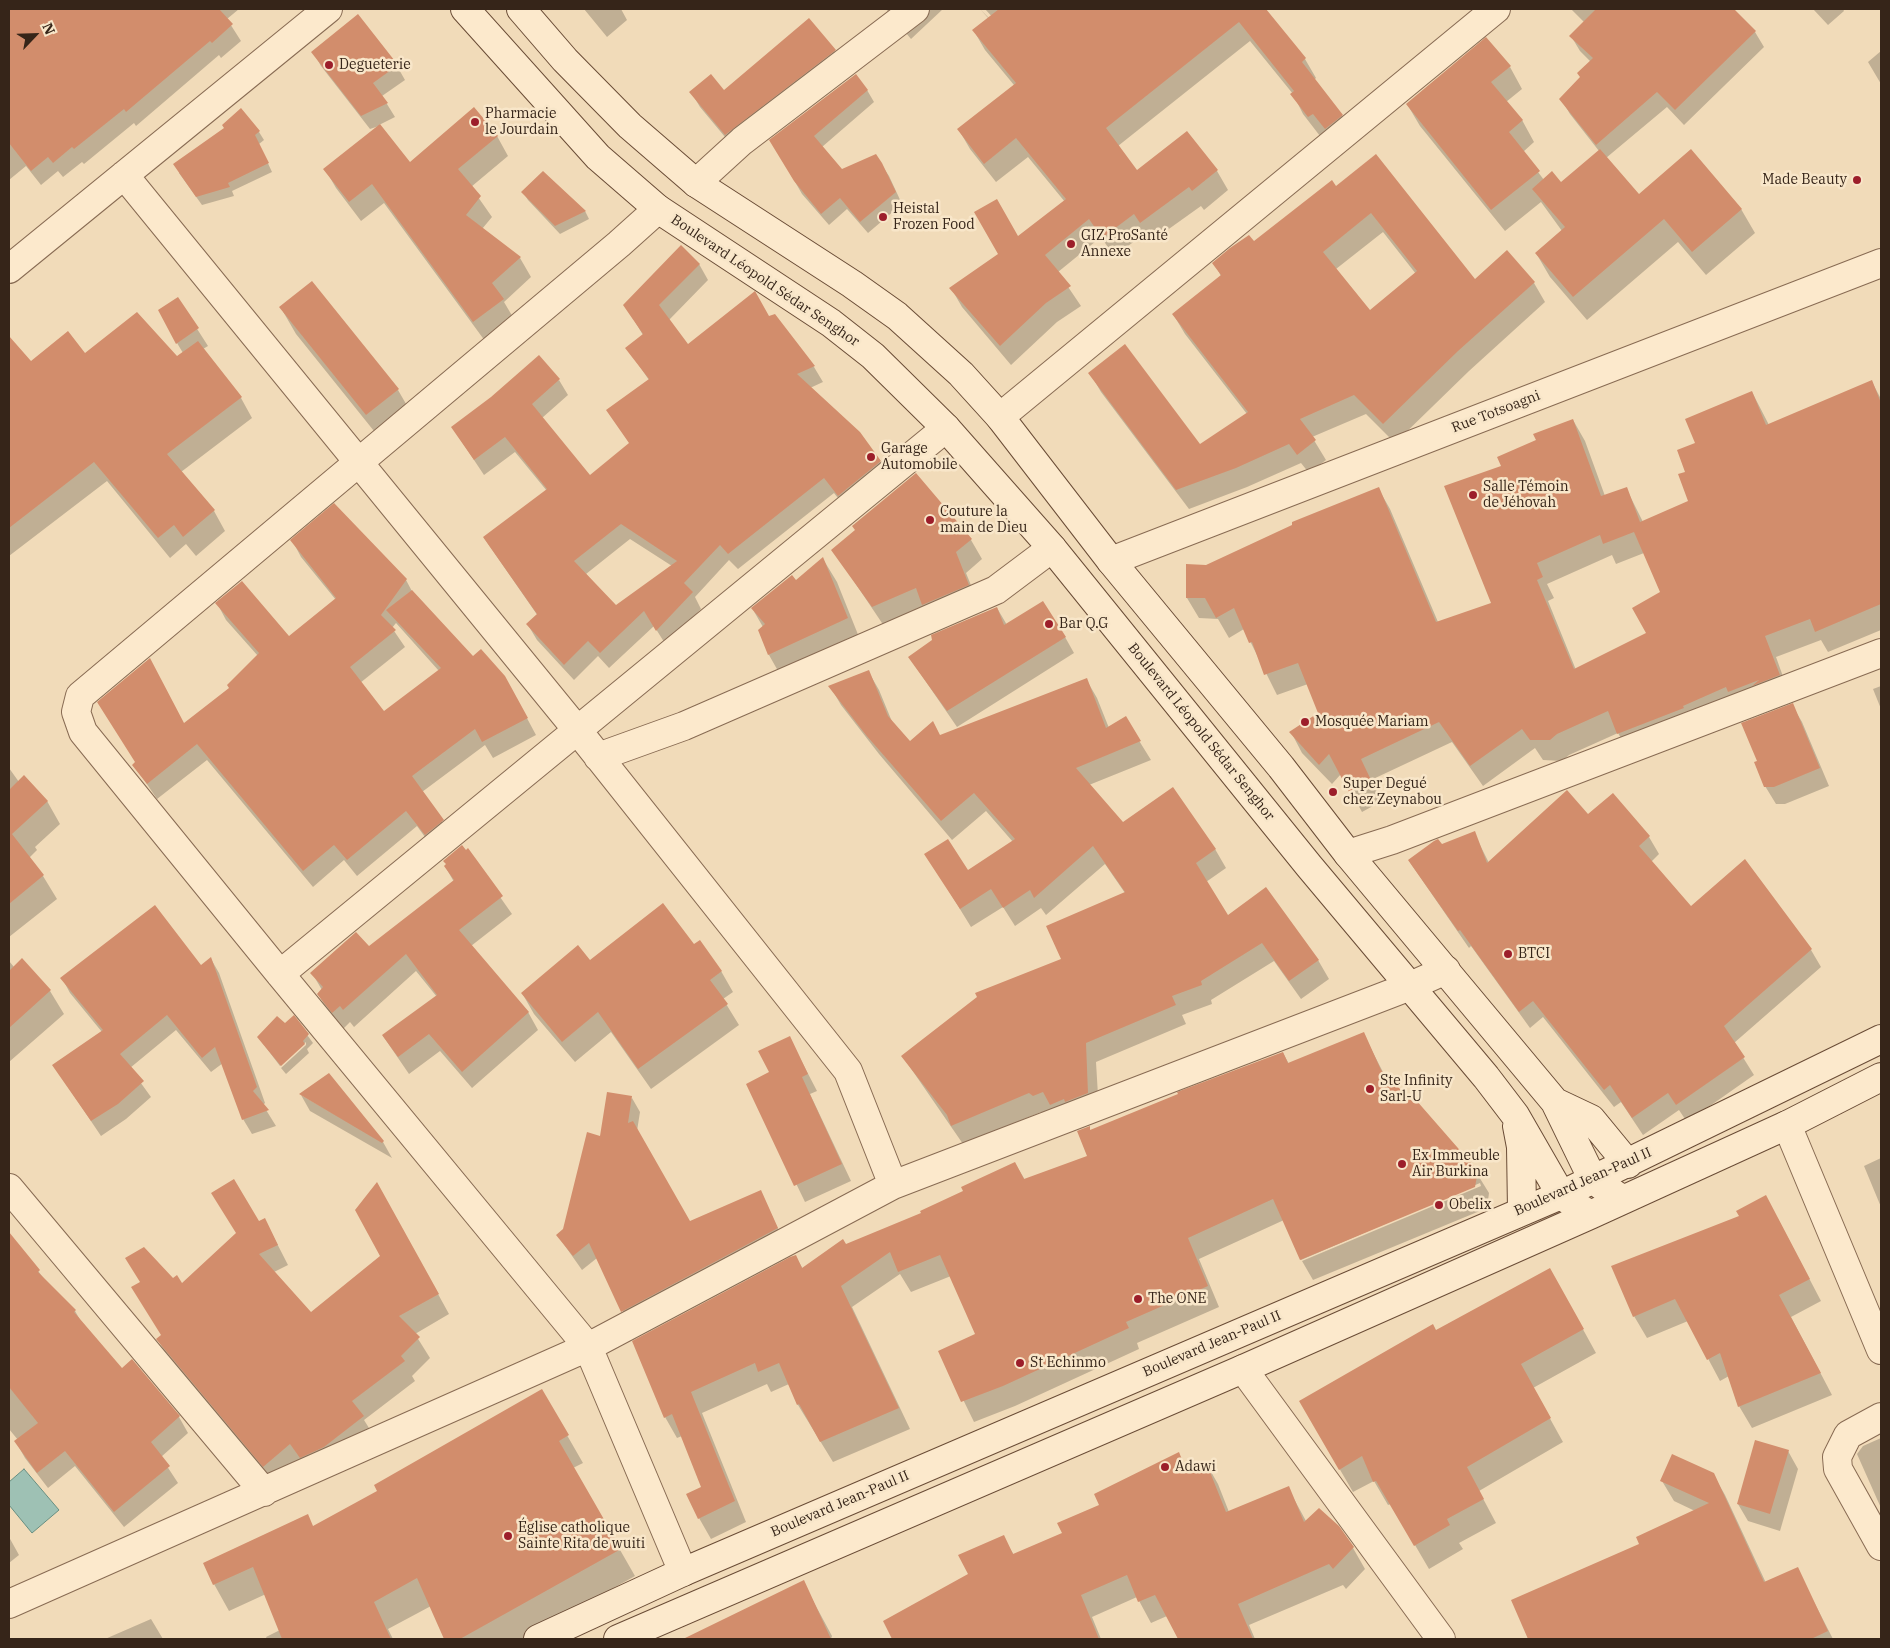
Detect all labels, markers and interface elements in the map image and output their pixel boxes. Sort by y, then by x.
north arrow [10,10,60,60]
text: N [38,20,59,38]
place label: Degueterie [339,57,411,73]
marker: Degueterie [323,59,335,71]
place label: Pharmacie le Jourdain [485,106,558,138]
marker: Pharmacie le Jourdain [469,116,481,128]
place label: Made Beauty [1762,172,1847,188]
marker: Made Beauty [1851,174,1863,186]
place label: Heistal Frozen Food [893,201,975,233]
marker: Heistal Frozen Food [877,211,889,223]
street label: Boulevard Léopold Sédar Senghor [668,212,862,350]
place label: GIZ ProSanté Annexe [1081,228,1168,260]
marker: GIZ ProSanté Annexe [1065,238,1077,250]
street label: Rue Totsoagni [1449,387,1543,437]
place label: Garage Automobile [881,441,958,474]
marker: Garage Automobile [865,451,877,463]
place label: Salle Témoin de Jéhovah [1483,479,1569,512]
marker: Salle Témoin de Jéhovah [1467,489,1479,501]
place label: Couture la main de Dieu [940,504,1027,536]
marker: Couture la main de Dieu [924,514,936,526]
place label: Bar Q.G [1059,616,1108,632]
marker: Bar Q.G [1043,618,1055,630]
street label: Boulevard Léopold Sédar Senghor [1124,640,1278,824]
place label: Mosquée Mariam [1315,714,1429,730]
marker: Mosquée Mariam [1299,716,1311,728]
place label: Super Degué chez Zeynabou [1343,776,1442,809]
marker: Super Degué chez Zeynabou [1327,786,1339,798]
place label: BTCI [1518,946,1550,962]
marker: BTCI [1502,948,1514,960]
place label: Ste Infinity Sarl-U [1380,1073,1452,1106]
marker: Ste Infinity Sarl-U [1364,1083,1376,1095]
street label: Boulevard Jean-Paul II [1512,1144,1654,1220]
place label: Ex Immeuble Air Burkina [1412,1148,1500,1180]
marker: Ex Immeuble Air Burkina [1396,1158,1408,1170]
place label: Obelix [1449,1197,1492,1213]
marker: Obelix [1433,1199,1445,1211]
place label: The ONE [1148,1291,1207,1307]
marker: The ONE [1132,1293,1144,1305]
street label: Boulevard Jean-Paul II [1140,1307,1284,1381]
place label: St Echinmo [1030,1355,1106,1371]
marker: St Echinmo [1014,1357,1026,1369]
place label: Adawi [1175,1459,1216,1475]
marker: Adawi [1159,1461,1171,1473]
street label: Boulevard Jean-Paul II [768,1467,912,1541]
place label: Église catholique Sainte Rita de wuiti [518,1520,645,1552]
marker: Église catholique Sainte Rita de wuiti [502,1530,514,1542]

